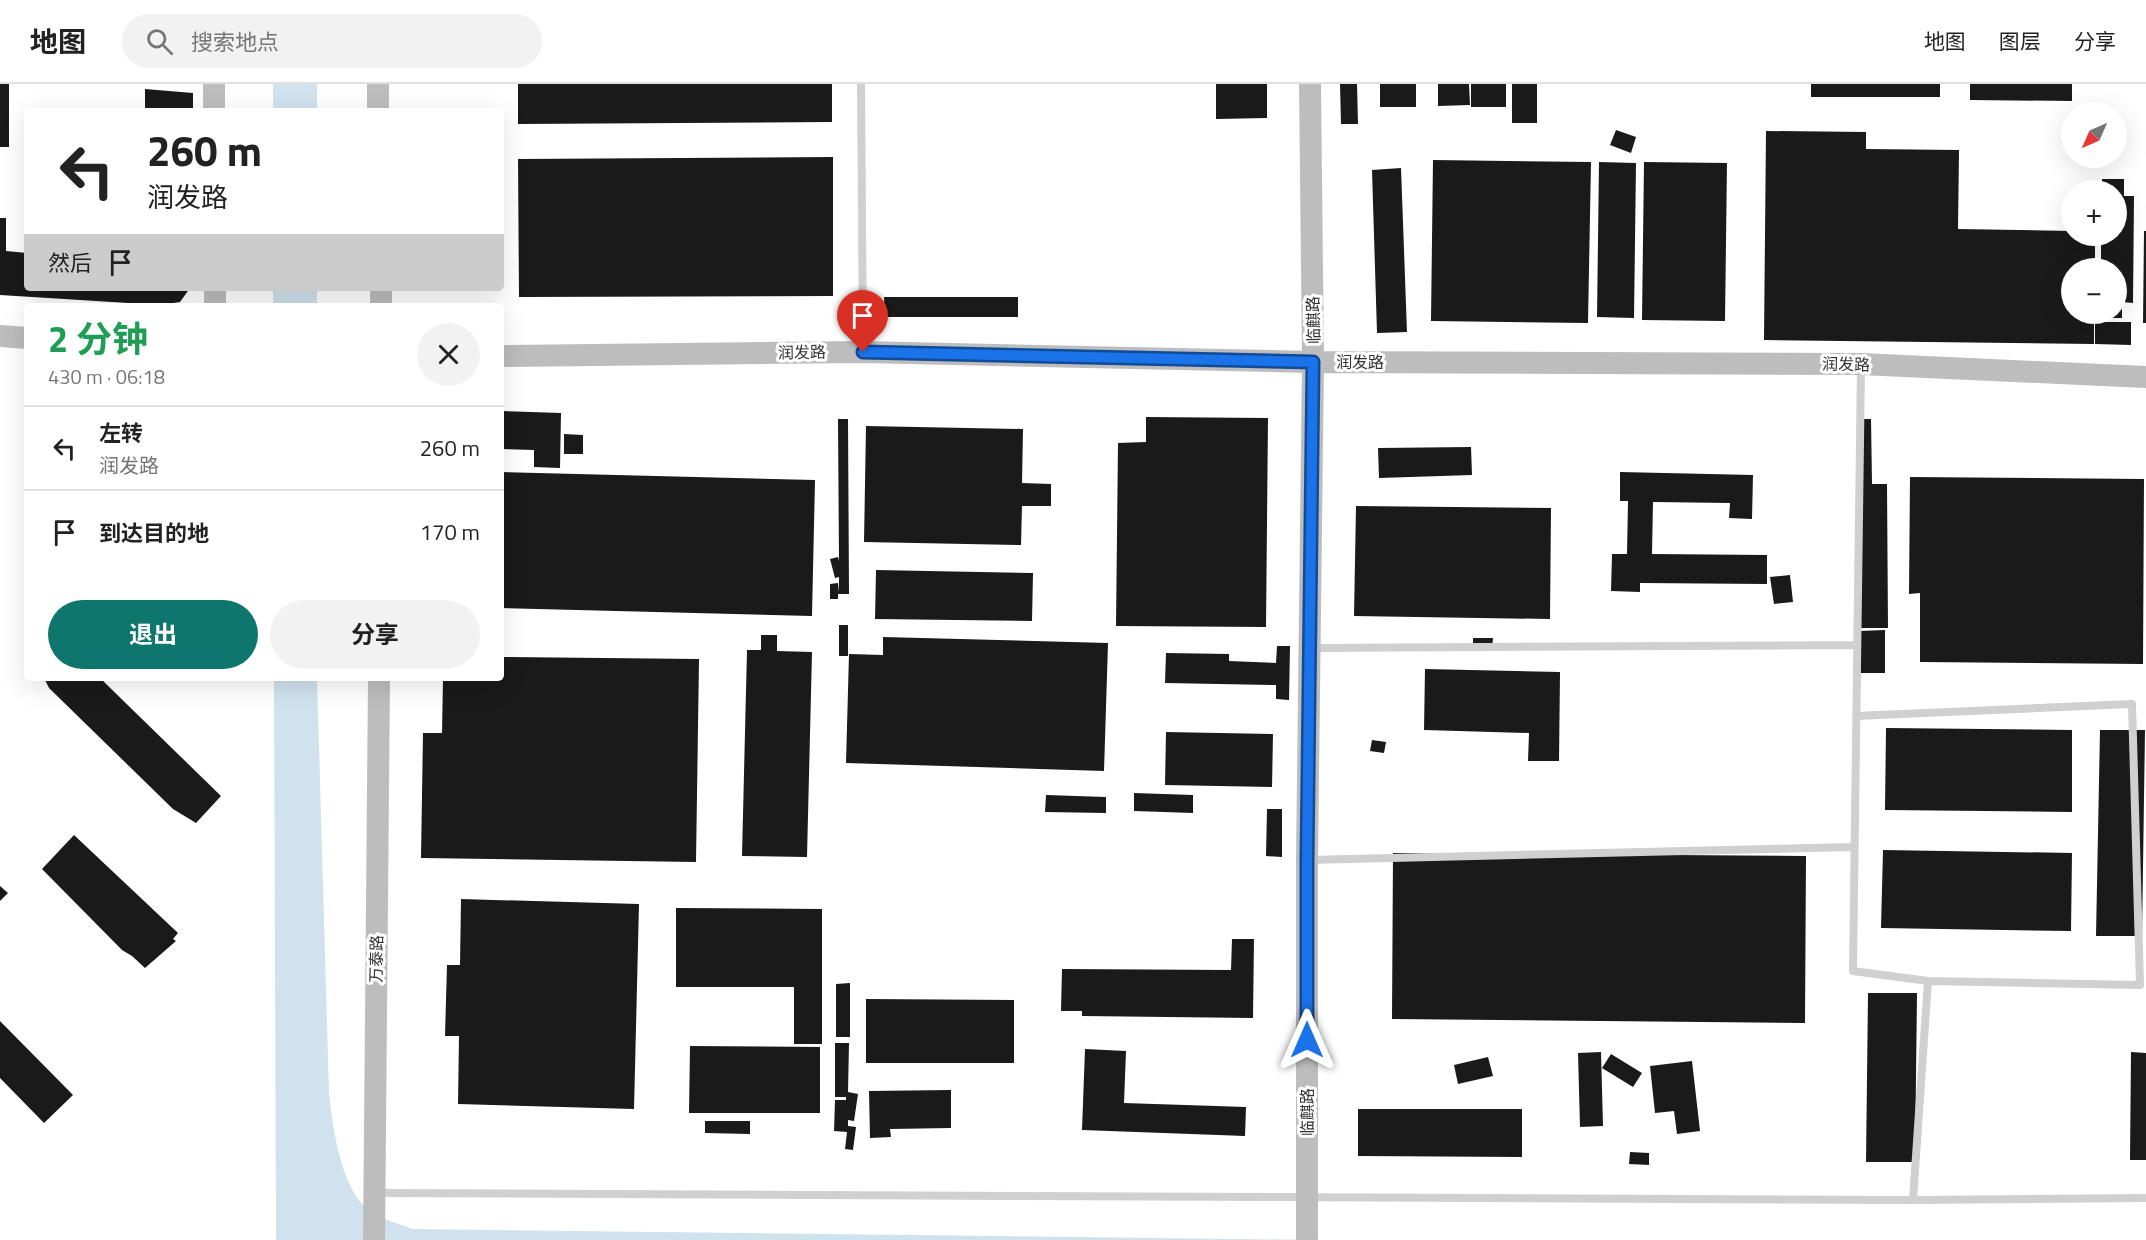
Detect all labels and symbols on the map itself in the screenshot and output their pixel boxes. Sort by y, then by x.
north arrow [2061,102,2127,168]
pin [837,290,888,352]
street label: 临麒路 [1301,296,1325,344]
street label: 润发路 [778,340,826,364]
street label: 润发路 [1336,350,1384,374]
street label: 润发路 [1822,352,1870,376]
street label: 万泰路 [364,935,388,983]
position arrow [1275,1008,1339,1072]
street label: 临麒路 [1295,1088,1319,1136]

